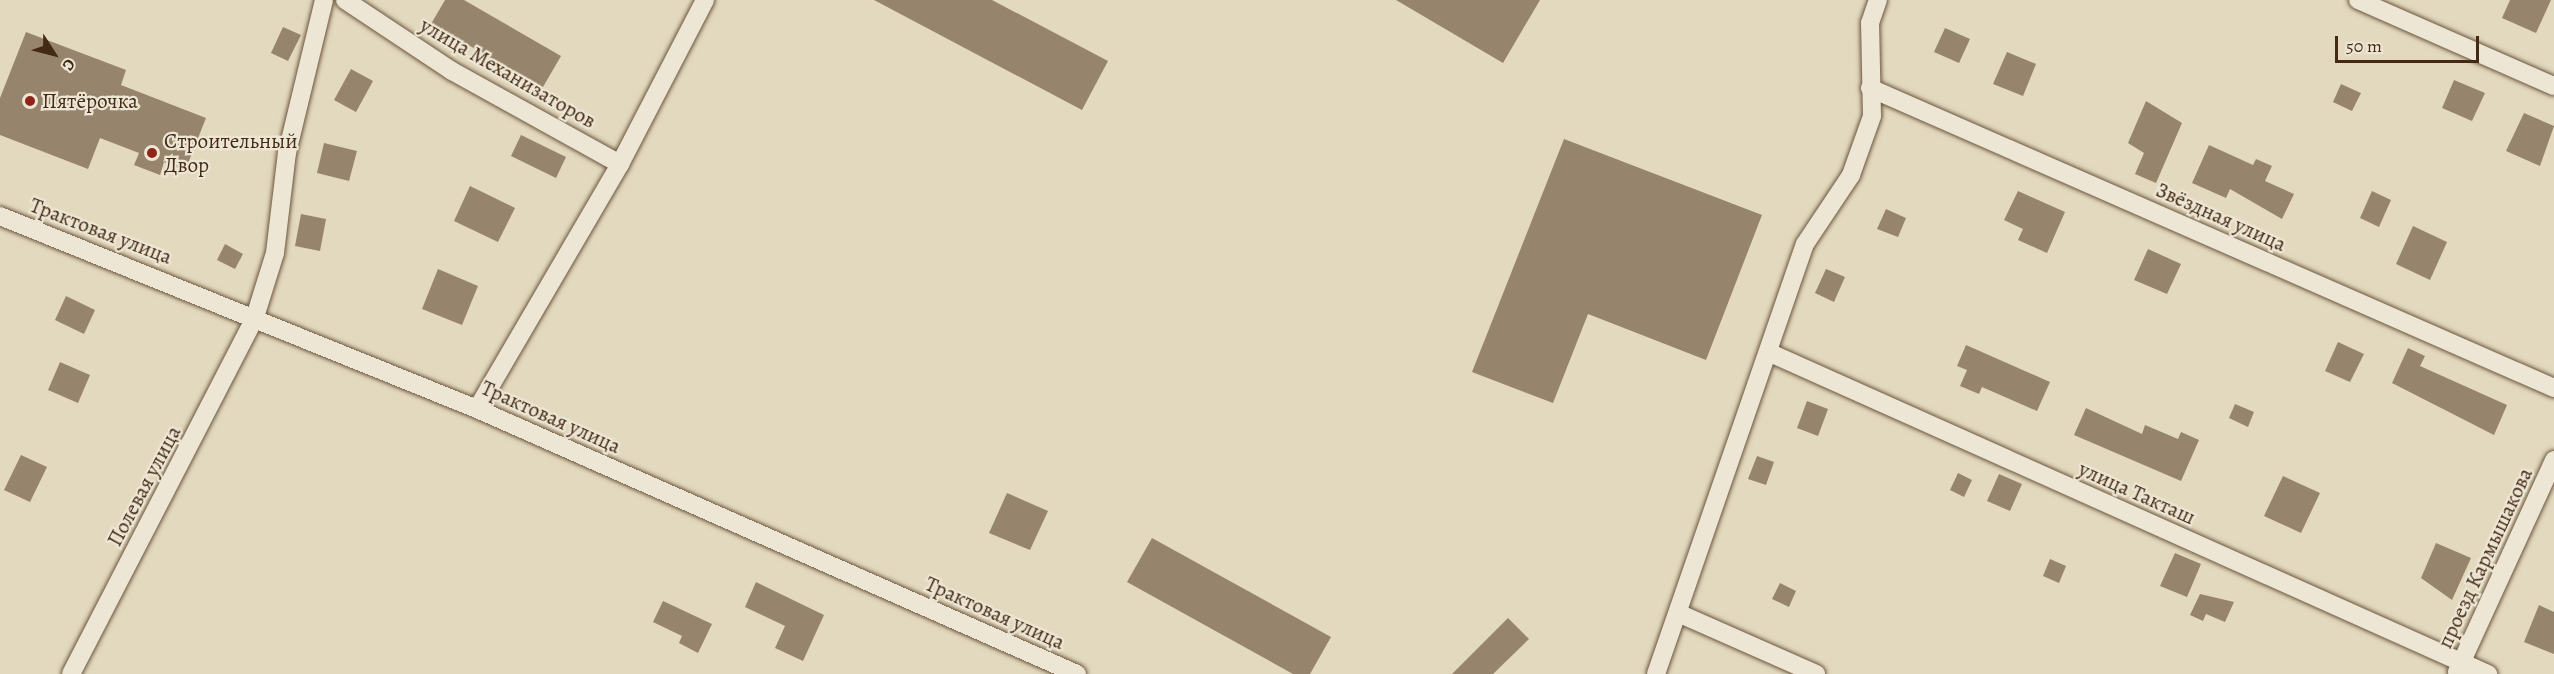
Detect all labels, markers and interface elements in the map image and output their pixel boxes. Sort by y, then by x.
street label: улица Механизаторов [416,12,600,134]
north arrow [24,24,84,84]
scale bar [2338,24,2482,62]
text: 50 m [2346,34,2382,58]
text: С [57,54,80,75]
place label: Пятёрочка [42,88,138,114]
marker: Пятёрочка [23,94,37,108]
place label: Строительный Двор [164,128,297,178]
marker: Строительный Двор [145,146,159,160]
street label: Звёздная улица [2152,177,2290,257]
street label: Трактовая улица [26,192,176,270]
street label: Трактовая улица [477,375,625,459]
street label: Полевая улица [102,422,186,550]
street label: улица Такташ [2075,456,2199,530]
street label: проезд Кармышакова [2432,464,2538,652]
street label: Трактовая улица [921,571,1069,655]

